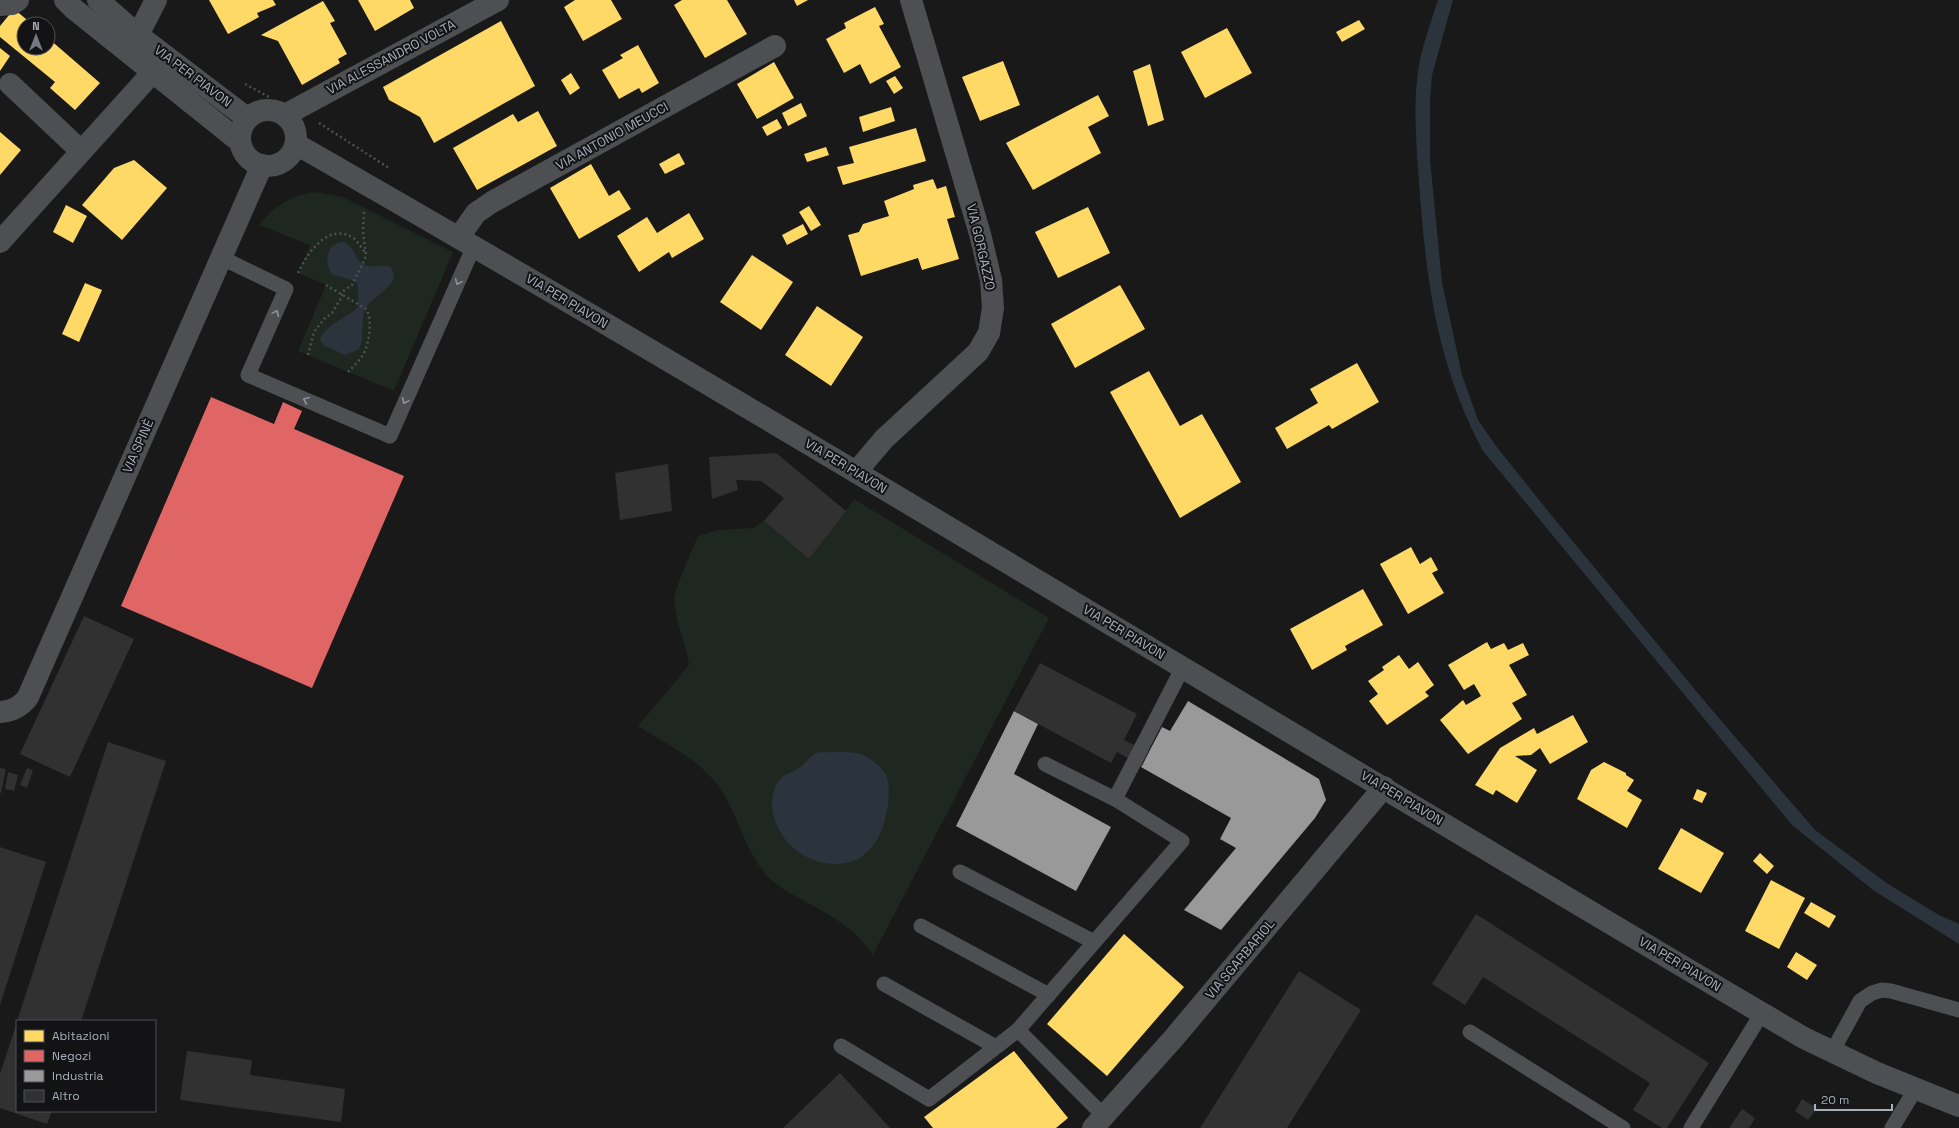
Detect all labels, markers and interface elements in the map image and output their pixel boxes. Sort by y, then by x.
north arrow [16,16,56,56]
street label: VIA ALESSANDRO VOLTA [324,16,458,98]
text: N [32,19,40,33]
street label: VIA PER PIAVON [151,41,235,111]
street label: VIA ANTONIO MEUCCI [553,98,671,174]
street label: VIA GORGAZZO [963,202,999,292]
street label: VIA PER PIAVON [523,270,611,332]
one-way arrow [455,278,463,286]
one-way arrow [271,309,279,316]
one-way arrow [302,396,309,404]
one-way arrow [402,397,410,404]
street label: VIA SPINÈ [119,416,157,476]
street label: VIA PER PIAVON [802,435,890,497]
street label: VIA PER PIAVON [1080,601,1168,663]
street label: VIA PER PIAVON [1358,767,1446,829]
street label: VIA SGARBARIOL [1202,915,1278,1003]
street label: VIA PER PIAVON [1636,933,1724,995]
legend [16,1020,156,1112]
text: Abitazioni [52,1028,110,1044]
text: Negozi [52,1048,91,1064]
text: Industria [52,1068,104,1084]
scale bar [1815,1086,1892,1112]
text: Altro [52,1088,80,1104]
text: 20 m [1821,1092,1849,1108]

